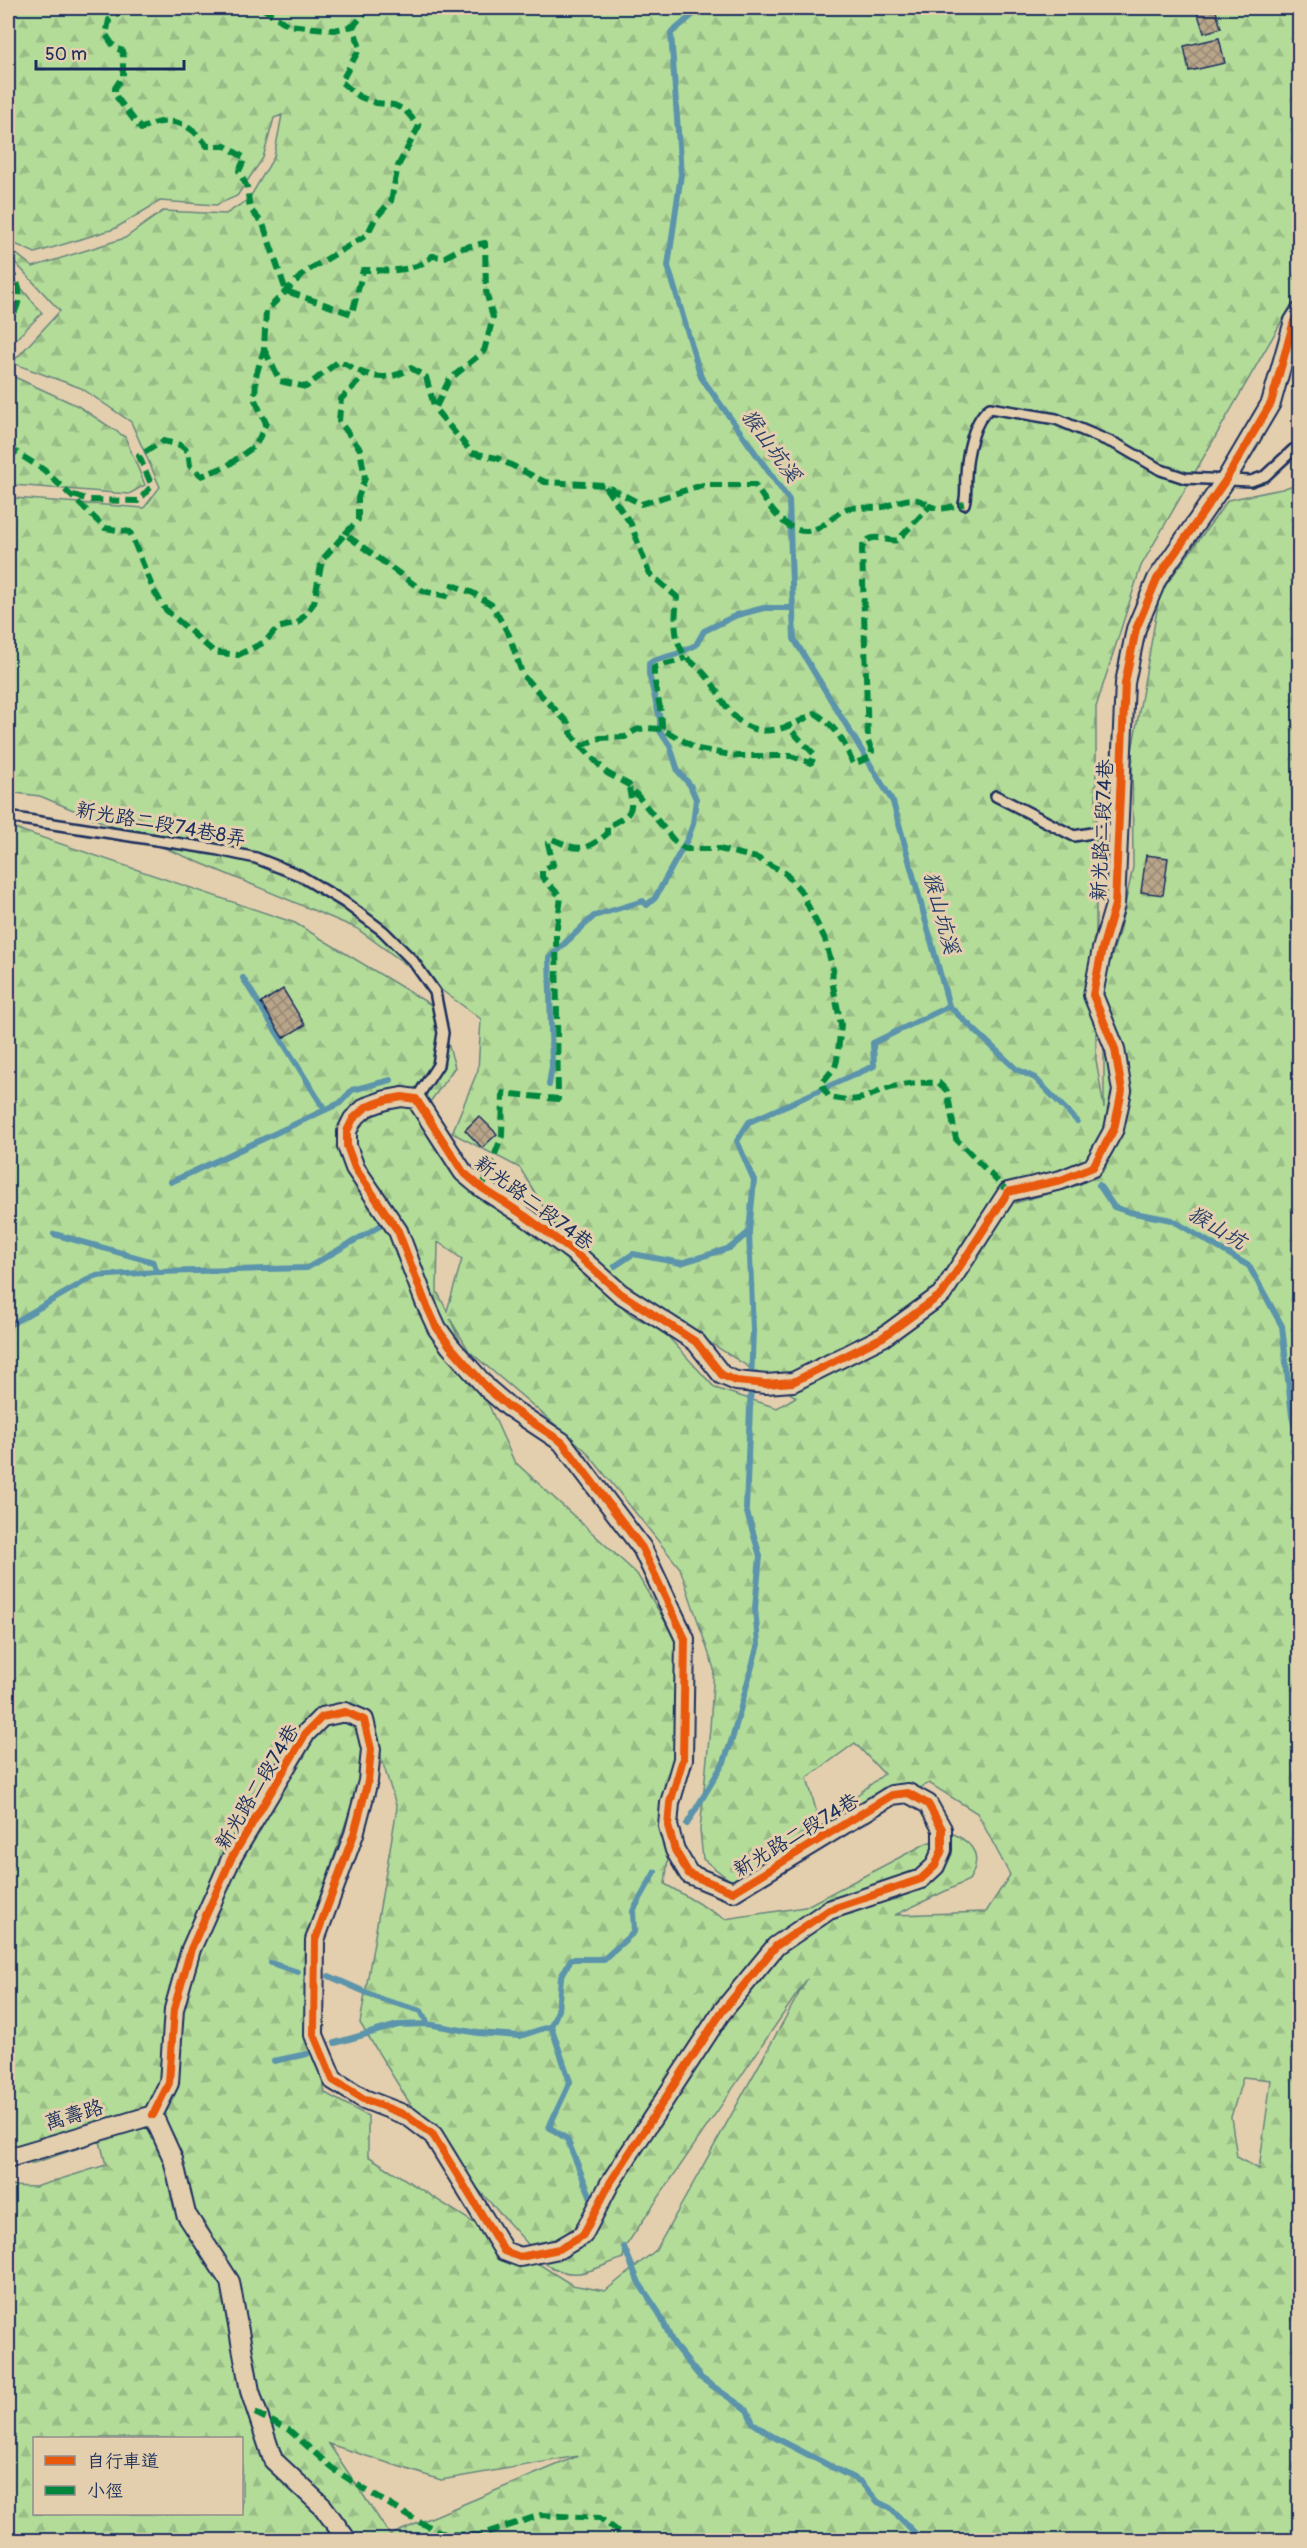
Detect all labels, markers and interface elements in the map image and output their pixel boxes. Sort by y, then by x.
scale bar [36,33,184,71]
text: 50 m [45,43,87,66]
water label: 猴山坑溪 [735,404,807,489]
street label: 新光路二段74巷 [1086,757,1118,902]
street label: 新光路二段74巷8弄 [74,797,248,851]
water label: 猴山坑溪 [917,869,965,958]
street label: 新光路二段74巷 [470,1150,599,1256]
water label: 猴山坑 [1183,1200,1253,1257]
street label: 新光路二段74巷 [210,1719,305,1854]
street label: 新光路二段74巷 [729,1787,864,1882]
street label: 萬壽路 [42,2094,107,2136]
legend [33,2437,243,2515]
text: 自行車道 [87,2450,159,2473]
text: 小徑 [87,2480,123,2503]

